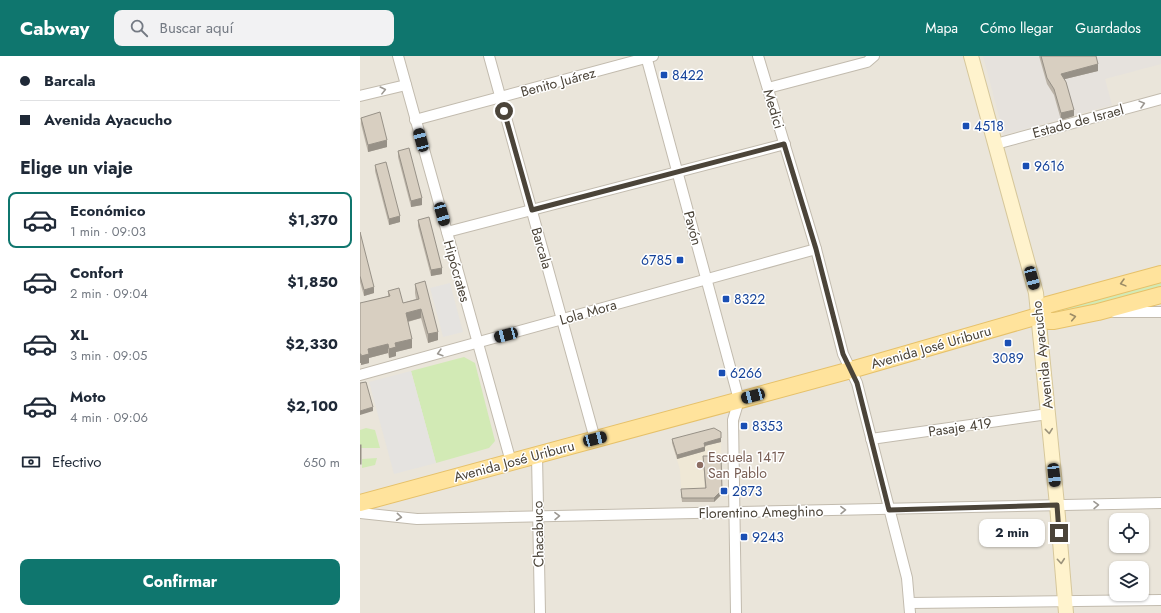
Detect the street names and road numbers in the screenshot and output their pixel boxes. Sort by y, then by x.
street label: Benito Juárez [518,62,598,102]
street label: Medici [759,87,789,131]
street label: Estado de Israel [1030,99,1126,143]
street label: Pavón [679,209,707,247]
street label: Barcala [527,225,557,271]
street label: Hipócrates [439,238,475,305]
street label: Lola Mora [557,294,619,330]
street label: Avenida Ayacucho [1026,300,1058,410]
street label: Avenida José Uriburu [868,320,994,374]
street label: Pasaje 419 [927,413,993,441]
street label: Avenida José Uriburu [451,435,577,487]
street label: Chacabuco [527,500,549,568]
street label: Florentino Ameghino [699,501,824,523]

